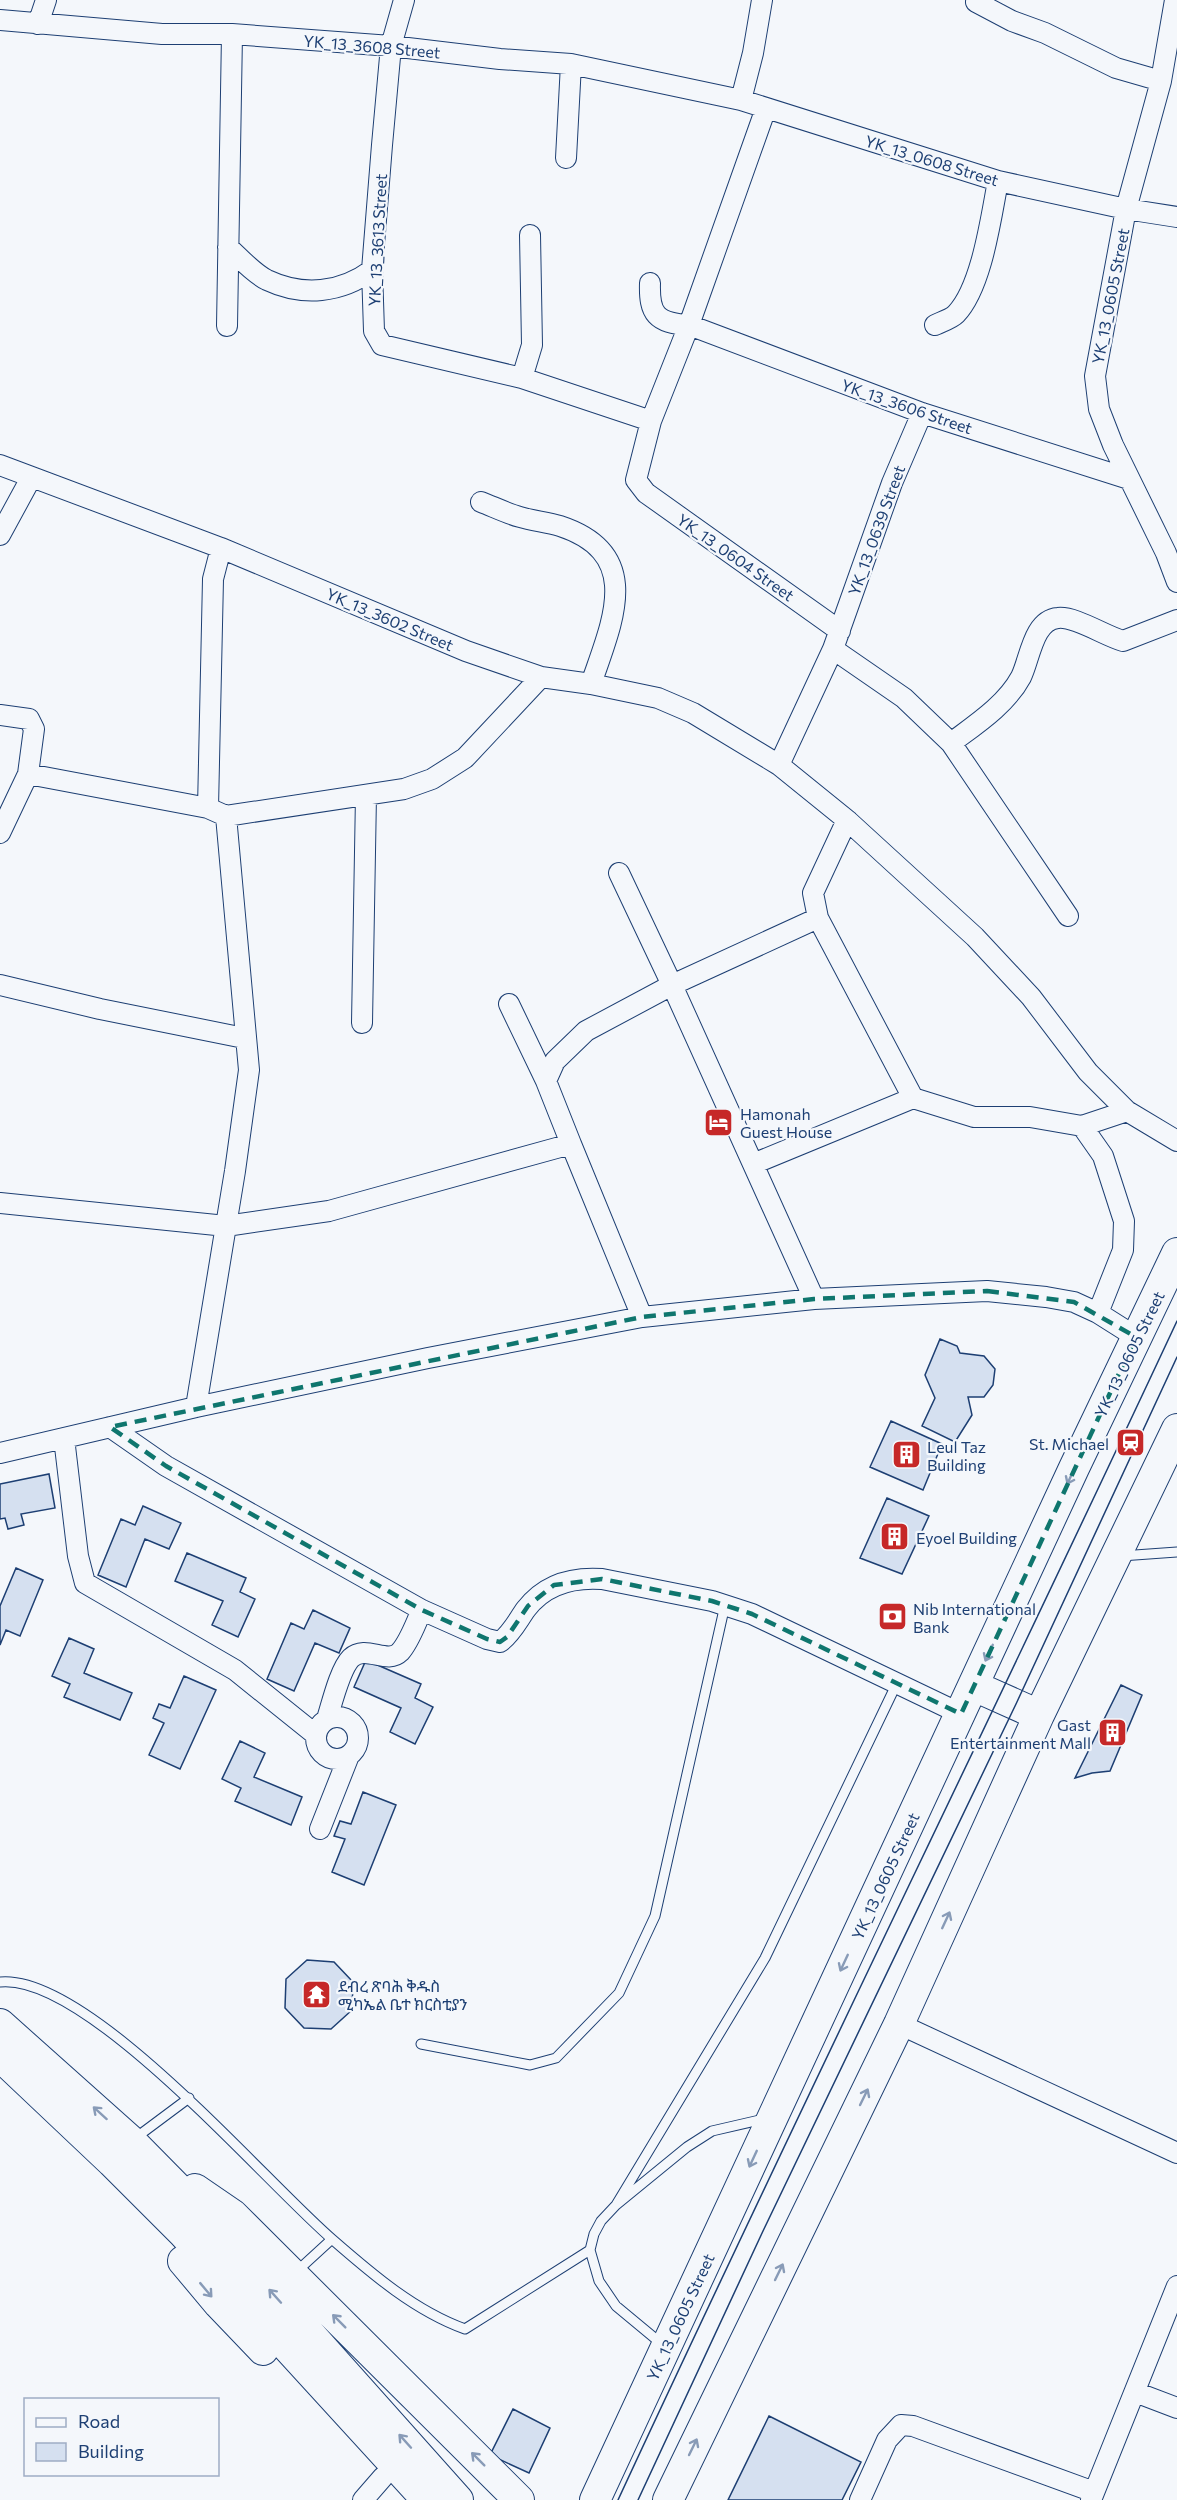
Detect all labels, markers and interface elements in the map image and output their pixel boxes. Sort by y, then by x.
street label: YK_13_3608 Street [303,31,442,61]
street label: YK_13_0608 Street [863,131,1001,189]
street label: YK_13_3613 Street [364,173,390,307]
street label: YK_13_0605 Street [1088,226,1133,366]
street label: YK_13_3606 Street [839,375,975,437]
street label: YK_13_0639 Street [844,462,909,598]
street label: YK_13_0604 Street [674,510,799,605]
street label: YK_13_3602 Street [324,584,457,655]
place label: Hamonah Guest House [740,1104,832,1141]
hotel icon: Hamonah Guest House [703,1106,735,1138]
street label: YK_13_0605 Street [1090,1287,1168,1420]
station icon: St. Michael [1114,1427,1146,1459]
place label: St. Michael [1029,1434,1109,1453]
place label: Leul Taz Building [927,1437,986,1474]
building icon: Leul Taz Building [890,1439,922,1471]
one-way arrow [1064,1467,1076,1485]
building icon: Eyoel Building [879,1521,911,1553]
place label: Eyoel Building [916,1528,1017,1547]
place label: Nib International Bank [913,1599,1036,1636]
bank icon: Nib International Bank [876,1601,908,1633]
one-way arrow [982,1644,994,1662]
place label: Gast Entertainment Mall [950,1715,1091,1752]
building icon: Gast Entertainment Mall [1096,1717,1128,1749]
street label: YK_13_0605 Street [847,1809,923,1943]
one-way arrow [941,1911,953,1929]
one-way arrow [838,1954,850,1972]
place label: ደብረ ጽባሕ ቅዱስ ሚካኤል ቤተ ክርስቲያን [338,1976,468,2013]
temple icon: ደብረ ጽባሕ ቅዱስ ሚካኤል ቤተ ክርስቲያን [301,1978,333,2010]
one-way arrow [858,2088,870,2106]
one-way arrow [93,2107,108,2121]
one-way arrow [747,2150,758,2168]
street label: YK_13_0605 Street [642,2250,718,2384]
one-way arrow [773,2263,785,2281]
one-way arrow [200,2282,213,2298]
one-way arrow [268,2288,282,2303]
one-way arrow [332,2314,347,2328]
legend [24,2398,219,2476]
text: Road [78,2410,120,2432]
one-way arrow [398,2434,412,2449]
one-way arrow [688,2439,700,2457]
text: Building [78,2440,144,2462]
one-way arrow [470,2451,485,2466]

